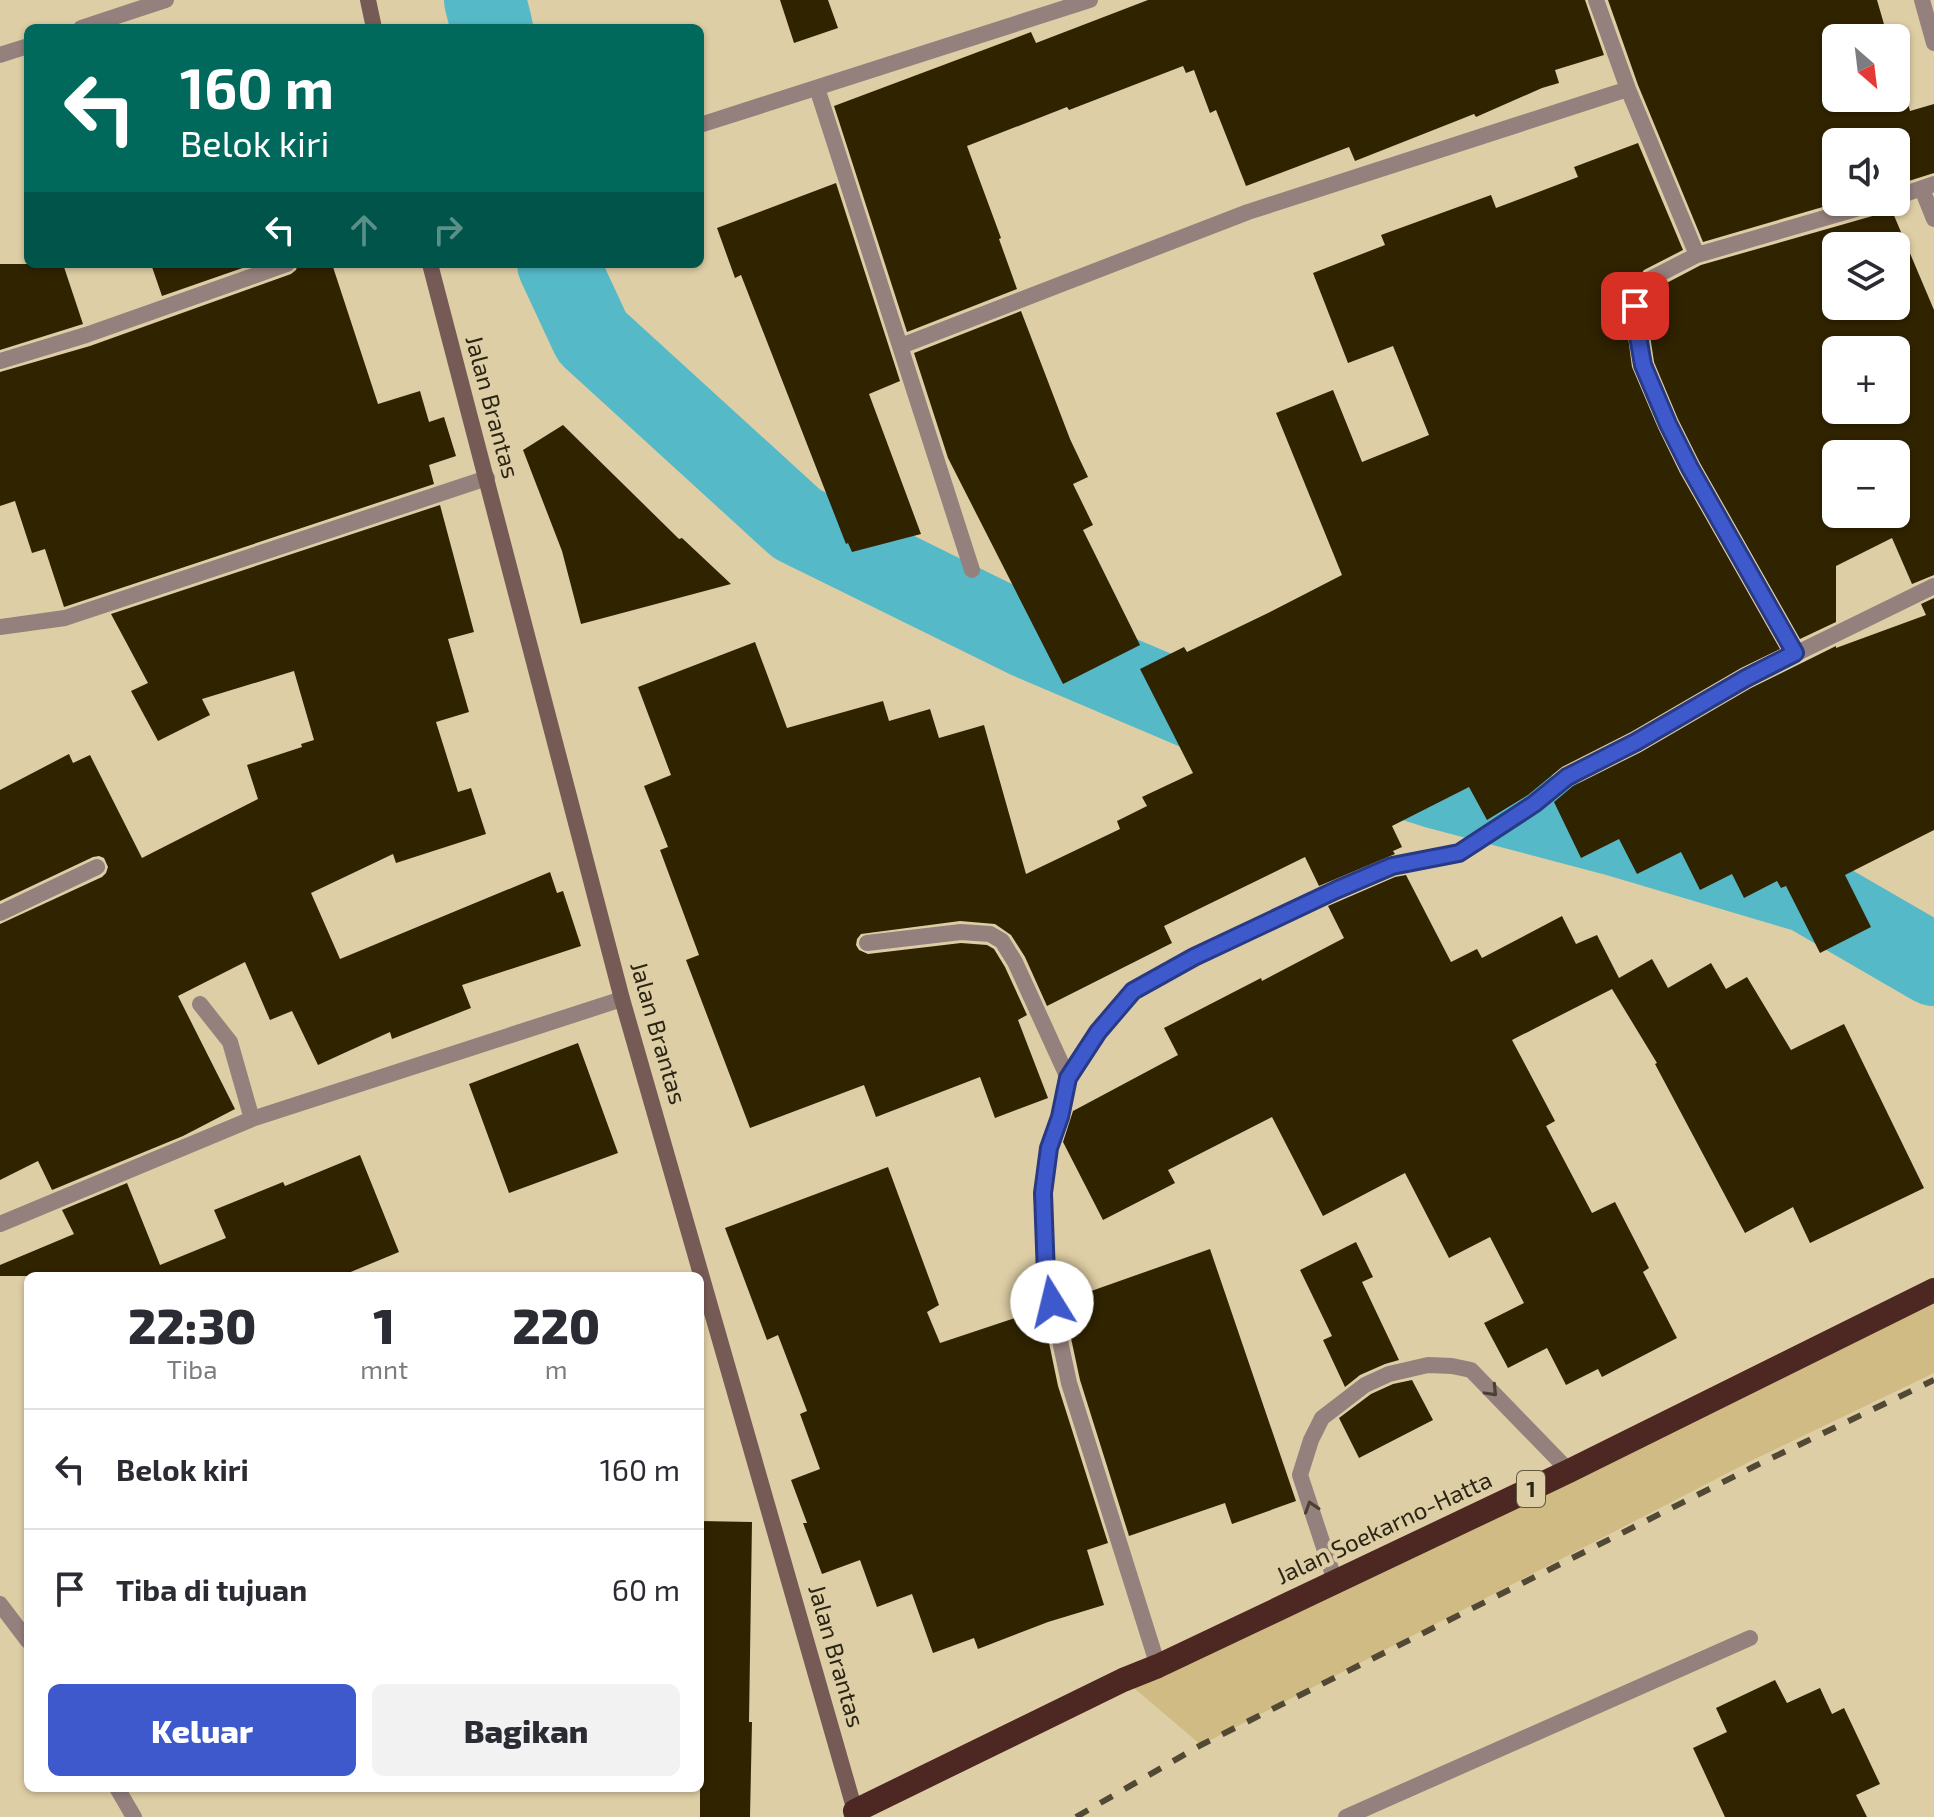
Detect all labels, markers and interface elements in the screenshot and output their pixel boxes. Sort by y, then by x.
north arrow [1822,24,1910,112]
map controls [1822,24,1910,528]
text: 160 m [180,53,334,120]
icon: left [48,56,152,160]
text: Belok kiri [180,121,329,164]
button: sound [1822,128,1910,216]
icon: left [258,208,302,252]
icon: ahead [342,208,386,252]
icon: right [426,208,470,252]
button: layers [1822,232,1910,320]
pin [1601,272,1669,340]
icon: arrive [1613,284,1657,328]
street label: Jalan Brantas [460,332,526,481]
button: + [1822,336,1910,424]
button: − [1822,440,1910,528]
street label: Jalan Brantas [625,958,694,1107]
position arrow [1010,1260,1094,1344]
text: 22:30 [128,1296,256,1354]
text: 1 [373,1296,395,1354]
text: 220 [512,1296,600,1354]
text: Tiba [167,1353,217,1384]
text: mnt [360,1353,408,1384]
text: m [545,1353,567,1384]
one-way arrow [1482,1382,1497,1396]
icon: left [48,1447,92,1491]
text: Belok kiri [116,1451,249,1487]
text: 160 m [600,1451,680,1487]
street label: Jalan Soekarno-Hatta [1271,1464,1496,1589]
road number: 1 [1517,1471,1545,1507]
one-way arrow [1304,1501,1320,1515]
icon: arrive [48,1567,92,1611]
text: Tiba di tujuan [116,1571,307,1607]
text: 60 m [612,1571,680,1607]
street label: Jalan Brantas [803,1581,872,1730]
button: Keluar [48,1684,356,1776]
button: Bagikan [372,1684,680,1776]

